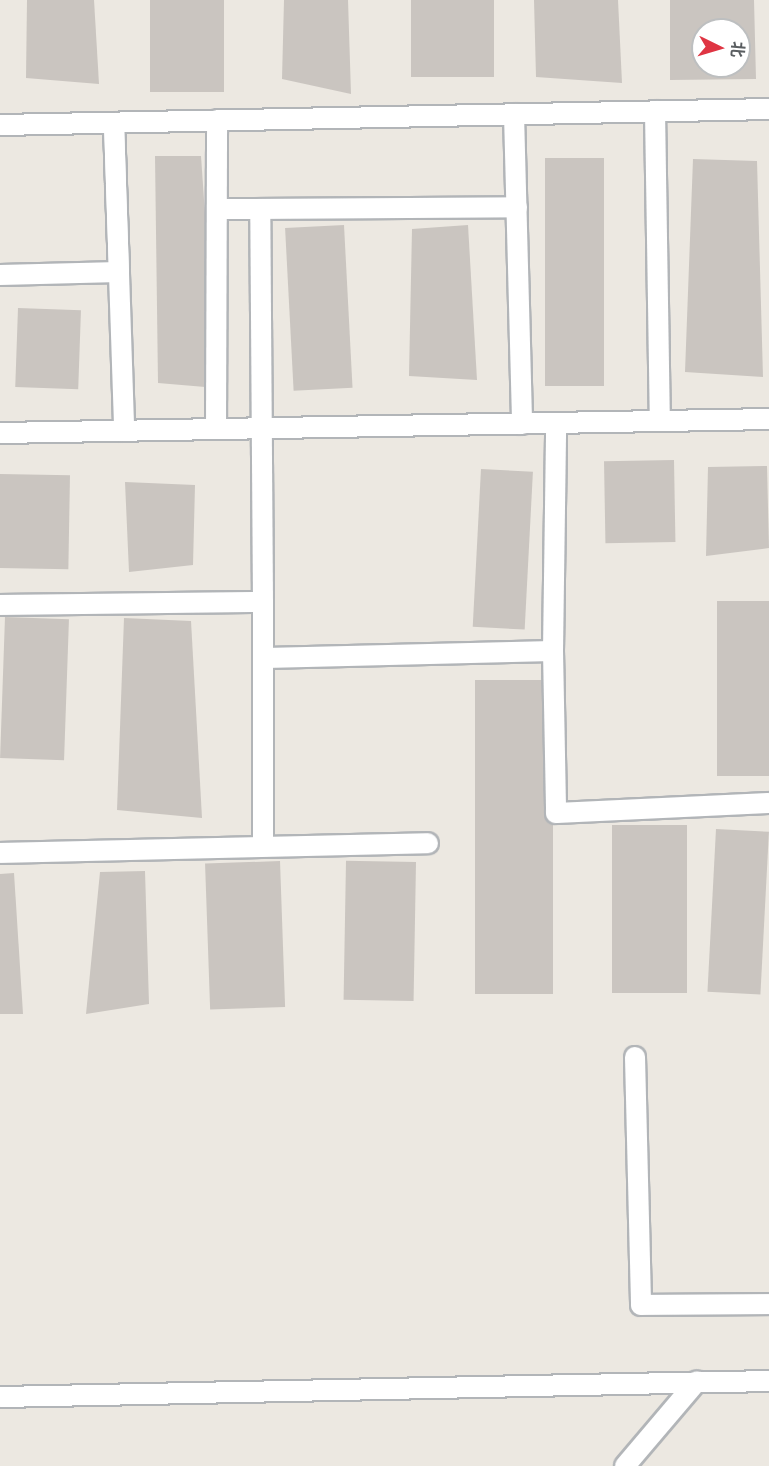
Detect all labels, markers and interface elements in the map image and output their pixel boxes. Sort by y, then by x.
north arrow [691,18,751,78]
text: 北 [727,41,748,58]

